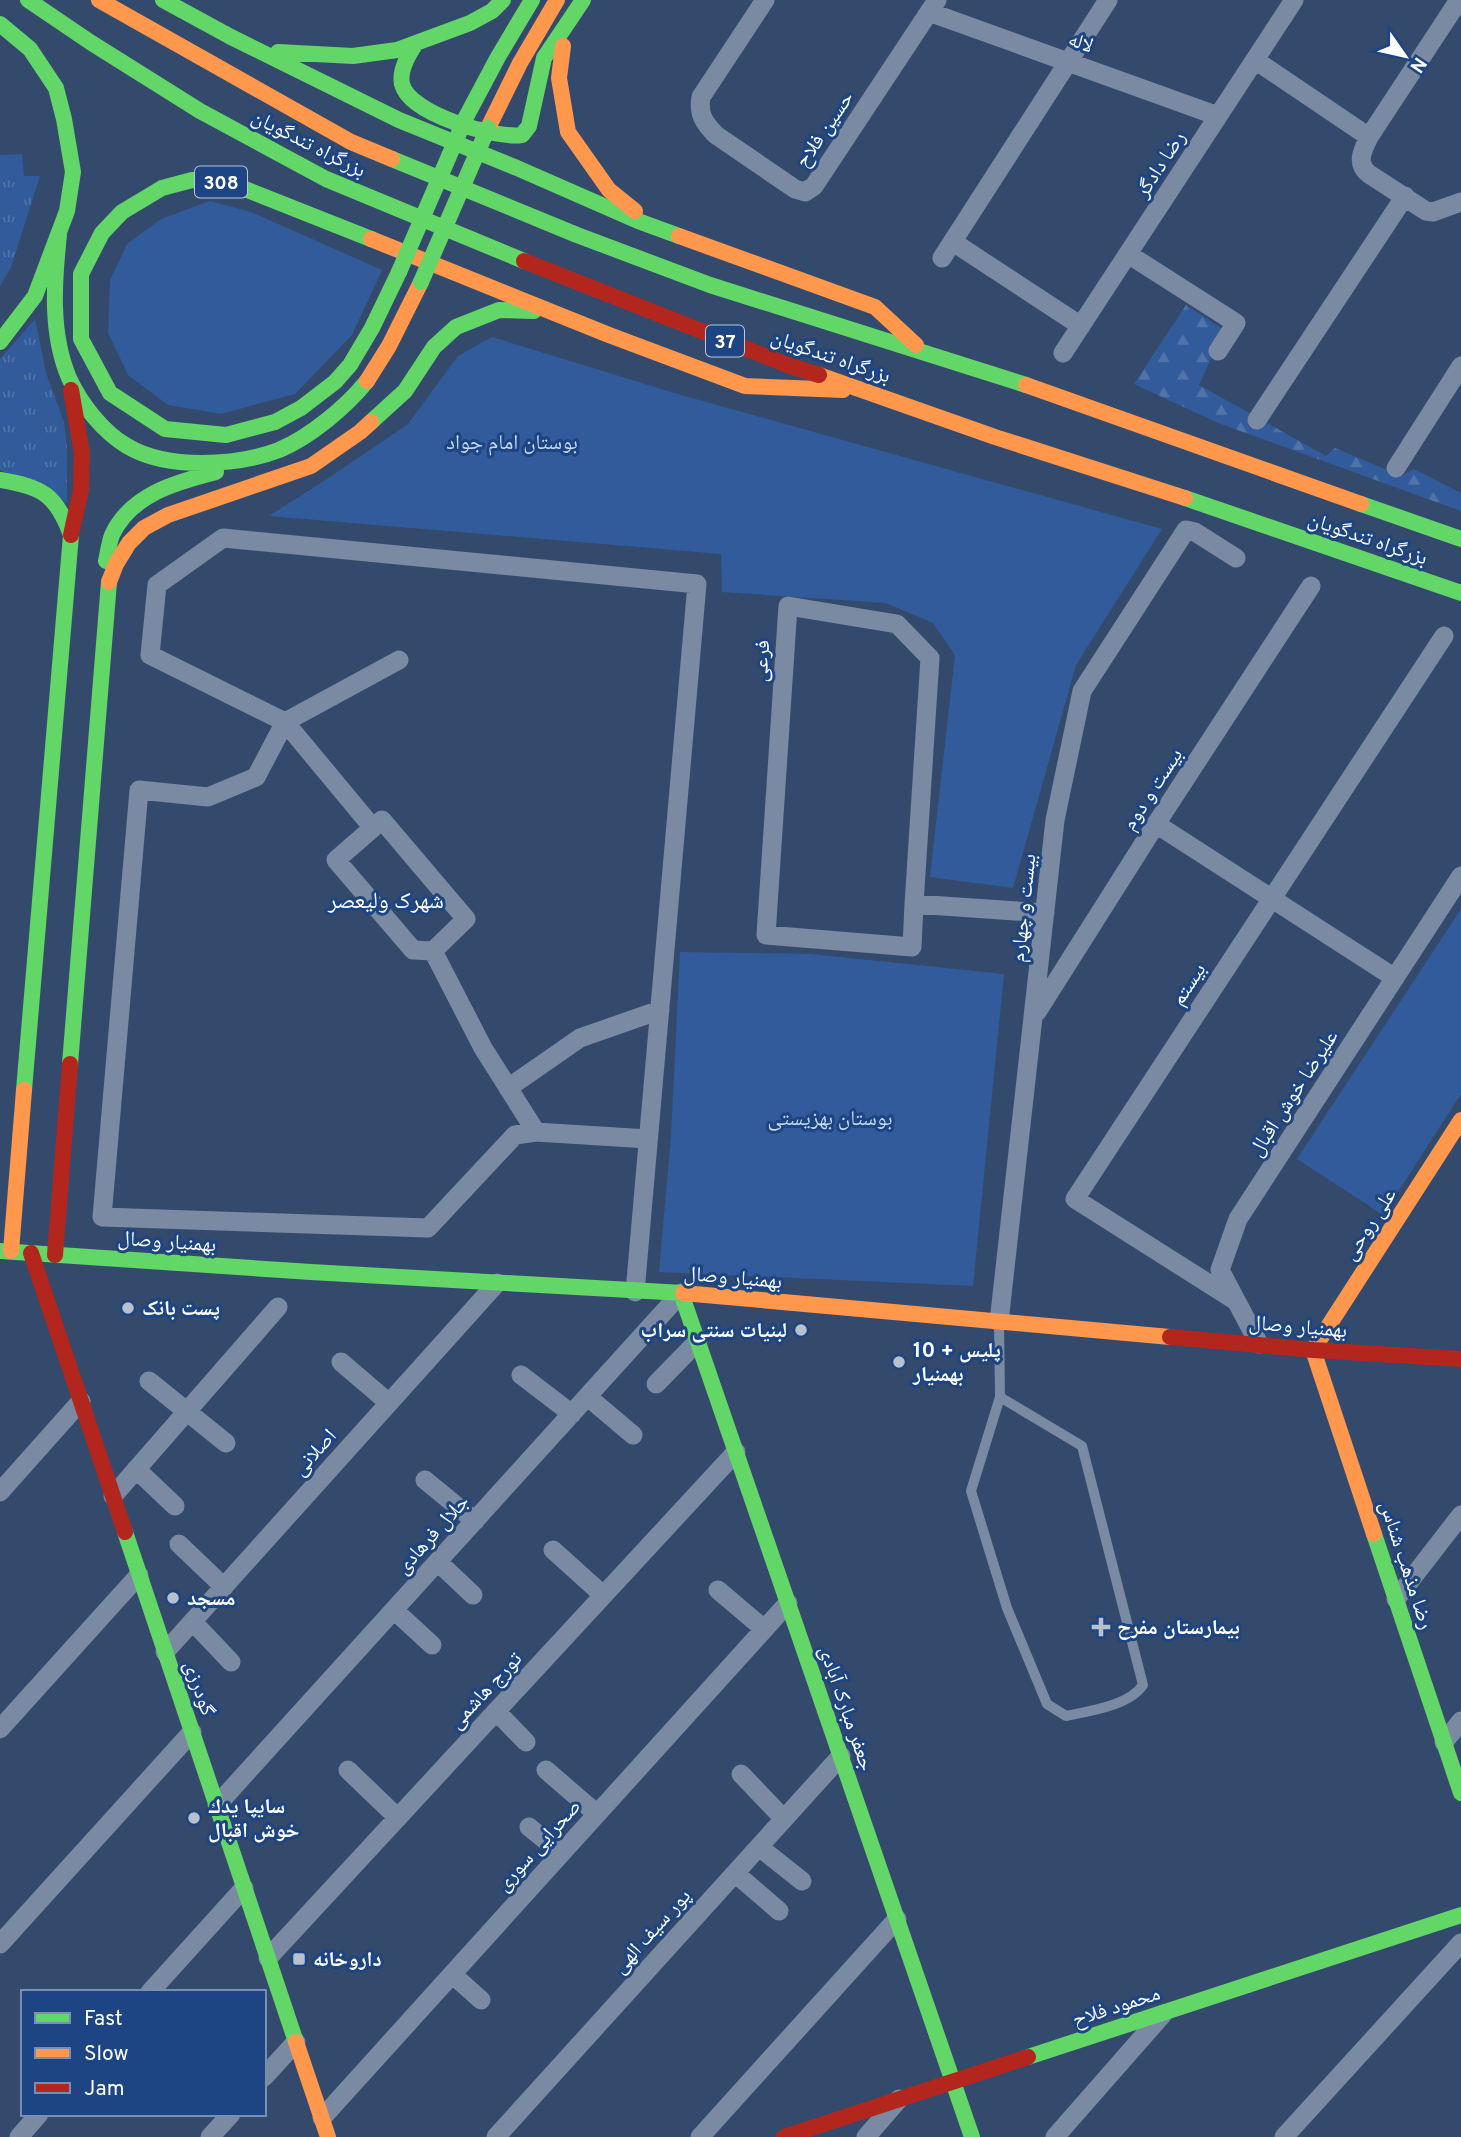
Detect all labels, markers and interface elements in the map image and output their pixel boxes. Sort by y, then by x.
north arrow [1370,21,1440,91]
street label: لاله [1064,26,1097,60]
text: N [1404,52,1431,77]
street label: حسین فلاح [790,86,861,173]
street label: بزرگراه تندگویان [247,104,370,185]
street label: رضا دادگر [1129,126,1193,204]
road number: 308 [195,166,247,198]
street label: بزرگراه تندگویان [767,324,894,390]
road number: 37 [706,326,744,356]
park label: بوستان امام جواد [446,430,578,457]
street label: بزرگراه تندگویان [1304,506,1431,572]
street label: فرعی [748,639,777,683]
street label: بیست و دوم [1117,744,1190,836]
street label: بیست و چهارم [1005,852,1044,964]
district label: شهرک ولیعصر [327,888,444,917]
street label: بیستم [1165,958,1213,1011]
street label: علیرضا خوش اقبال [1243,1025,1345,1162]
park label: بوستان بهزیستی [768,1106,892,1133]
street label: علی روحی [1337,1183,1404,1266]
street label: بهمنیار وصال [117,1226,217,1259]
street label: بهمنیار وصال [683,1261,783,1296]
place label: پست بانک [142,1296,220,1323]
marker: پست بانک [120,1300,136,1316]
street label: بهمنیار وصال [1248,1310,1348,1345]
place label: لبنیات سنتی سراب [640,1318,787,1345]
marker: لبنیات سنتی سراب [793,1322,809,1338]
place label: پلیس + 10 بهمنیار [912,1338,1001,1389]
marker: پلیس + 10 بهمنیار [891,1354,907,1370]
street label: اصلانی [287,1424,343,1482]
street label: جلال فرهادی [390,1489,476,1581]
street label: رضا مذهب شناس [1372,1498,1439,1633]
place label: مسجد [187,1586,236,1613]
marker: مسجد [165,1590,181,1606]
place label: بیمارستان مفرح [1117,1615,1240,1642]
marker: بیمارستان مفرح [1091,1617,1111,1637]
street label: جعفر مبارک آبادی [812,1642,880,1775]
street label: تورج هاشمی [443,1647,529,1735]
street label: گودرزی [177,1657,221,1720]
place label: سايپا يدك خوش اقبال [208,1794,299,1845]
street label: صحرایی سوری [491,1794,588,1898]
marker: سايپا يدك خوش اقبال [186,1810,202,1826]
street label: پور سیف الهی [607,1884,697,1980]
place label: داروخانه [313,1947,382,1974]
marker: داروخانه [291,1951,307,1967]
street label: محمود فلاح [1069,1981,1164,2034]
legend [21,1990,266,2116]
text: Fast [84,2006,123,2033]
text: Slow [84,2041,129,2068]
text: Jam [84,2076,125,2103]

